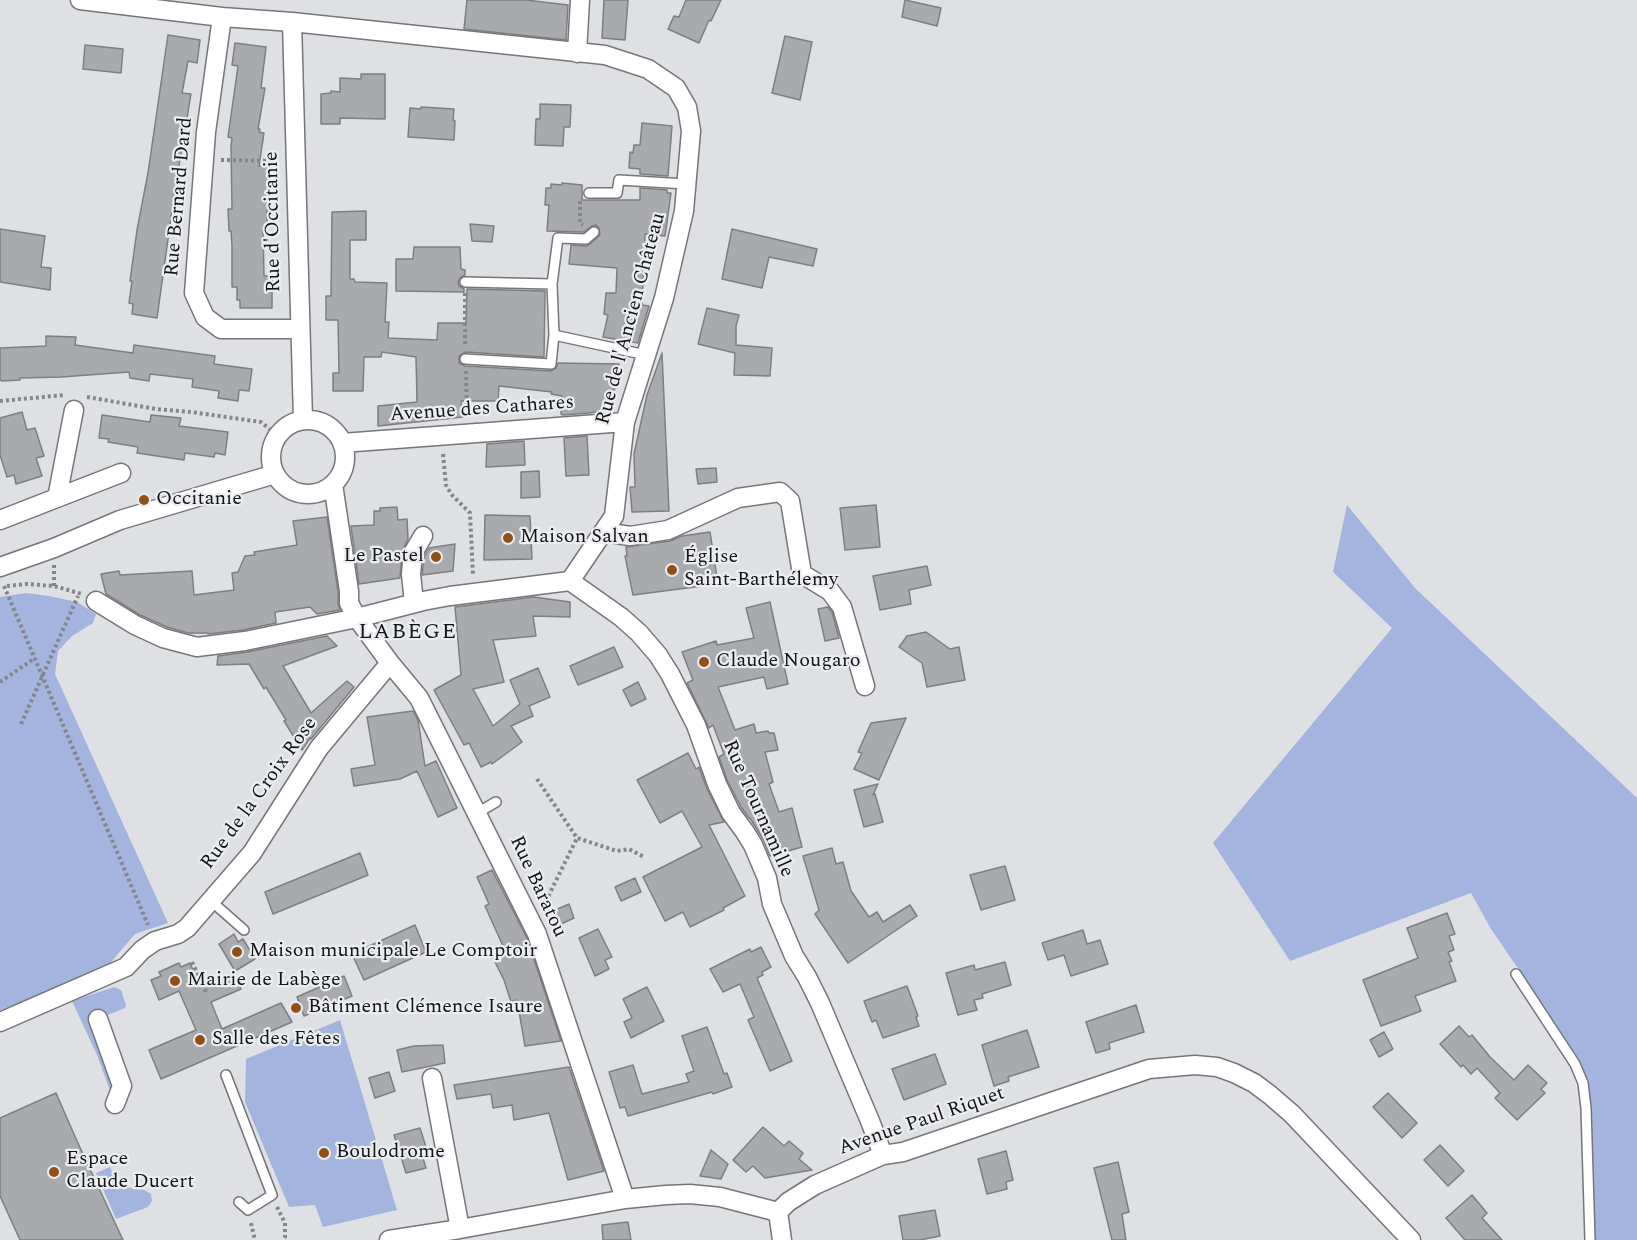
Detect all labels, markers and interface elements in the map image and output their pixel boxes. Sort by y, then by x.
street label: Rue Bernard Dard [161,116,199,278]
street label: Rue d'Occitanie [261,151,287,293]
street label: Rue de l'Ancien Château [592,210,672,428]
street label: Avenue des Cathares [389,392,575,428]
place label: Occitanie [156,488,242,512]
marker: Occitanie [137,493,151,507]
place label: Maison Salvan [520,526,649,550]
marker: Maison Salvan [501,531,515,545]
place label: Le Pastel [343,545,424,569]
place label: Église Saint-Barthélemy [684,546,838,593]
marker: Le Pastel [429,550,443,564]
marker: Église Saint-Barthélemy [665,563,679,577]
district label: LABÈGE [358,621,458,647]
place label: Claude Nougaro [716,650,860,674]
marker: Claude Nougaro [697,655,711,669]
street label: Rue de la Croix Rose [197,713,323,875]
street label: Rue Tournamille [716,737,798,881]
street label: Rue Baratou [503,832,571,942]
place label: Maison municipale Le Comptoir [249,940,537,964]
marker: Maison municipale Le Comptoir [230,945,244,959]
place label: Mairie de Labège [187,969,341,993]
marker: Mairie de Labège [168,974,182,988]
place label: Bâtiment Clémence Isaure [308,996,543,1020]
marker: Bâtiment Clémence Isaure [289,1001,303,1015]
place label: Salle des Fêtes [212,1028,340,1052]
marker: Salle des Fêtes [193,1033,207,1047]
street label: Avenue Paul Riquet [836,1082,1008,1162]
place label: Boulodrome [336,1141,445,1165]
marker: Boulodrome [317,1146,331,1160]
place label: Espace Claude Ducert [66,1148,194,1195]
marker: Espace Claude Ducert [47,1165,61,1179]

